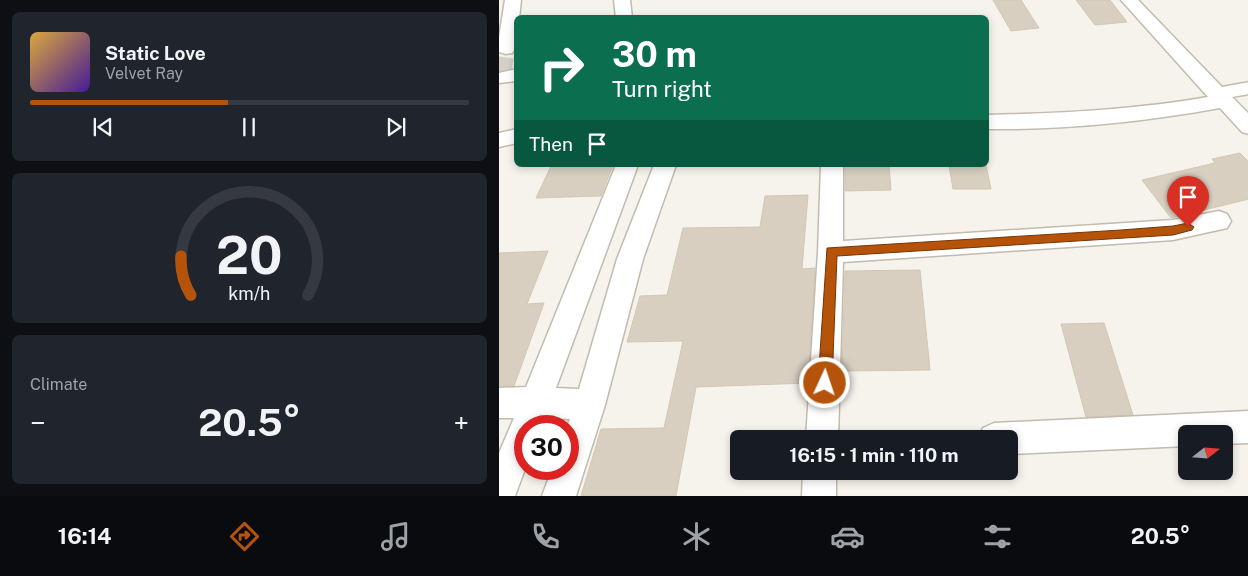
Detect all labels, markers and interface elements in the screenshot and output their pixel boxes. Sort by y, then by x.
text: 30 m [612,34,697,75]
icon: right [529,35,594,100]
text: Static Love [105,42,206,64]
text: Velvet Ray [105,64,183,83]
text: Turn right [612,76,712,102]
icon: previous [89,113,117,141]
icon: pause [235,113,263,141]
icon: next [382,113,410,141]
icon: arrive [583,130,611,158]
text: Then [529,133,573,155]
pin [1167,176,1209,227]
icon: arrive [1174,183,1202,211]
text: 20 [216,225,283,286]
text: km/h [228,283,271,304]
position arrow [798,356,850,408]
text: Climate [30,375,87,394]
text: 20.5° [198,400,301,445]
text: − [30,406,46,439]
text: + [453,406,469,439]
speed limit sign: 30 [514,415,579,480]
north arrow [1178,425,1233,480]
map controls [1178,425,1233,480]
text: 16:15 · 1 min · 110 m [789,444,959,466]
icon: directions [227,519,262,554]
icon: music [378,519,413,554]
icon: phone [528,519,563,554]
icon: climate [679,519,714,554]
icon: car [830,519,865,554]
icon: filters [980,519,1015,554]
text: 16:14 [58,523,112,549]
text: 20.5° [1131,523,1190,549]

